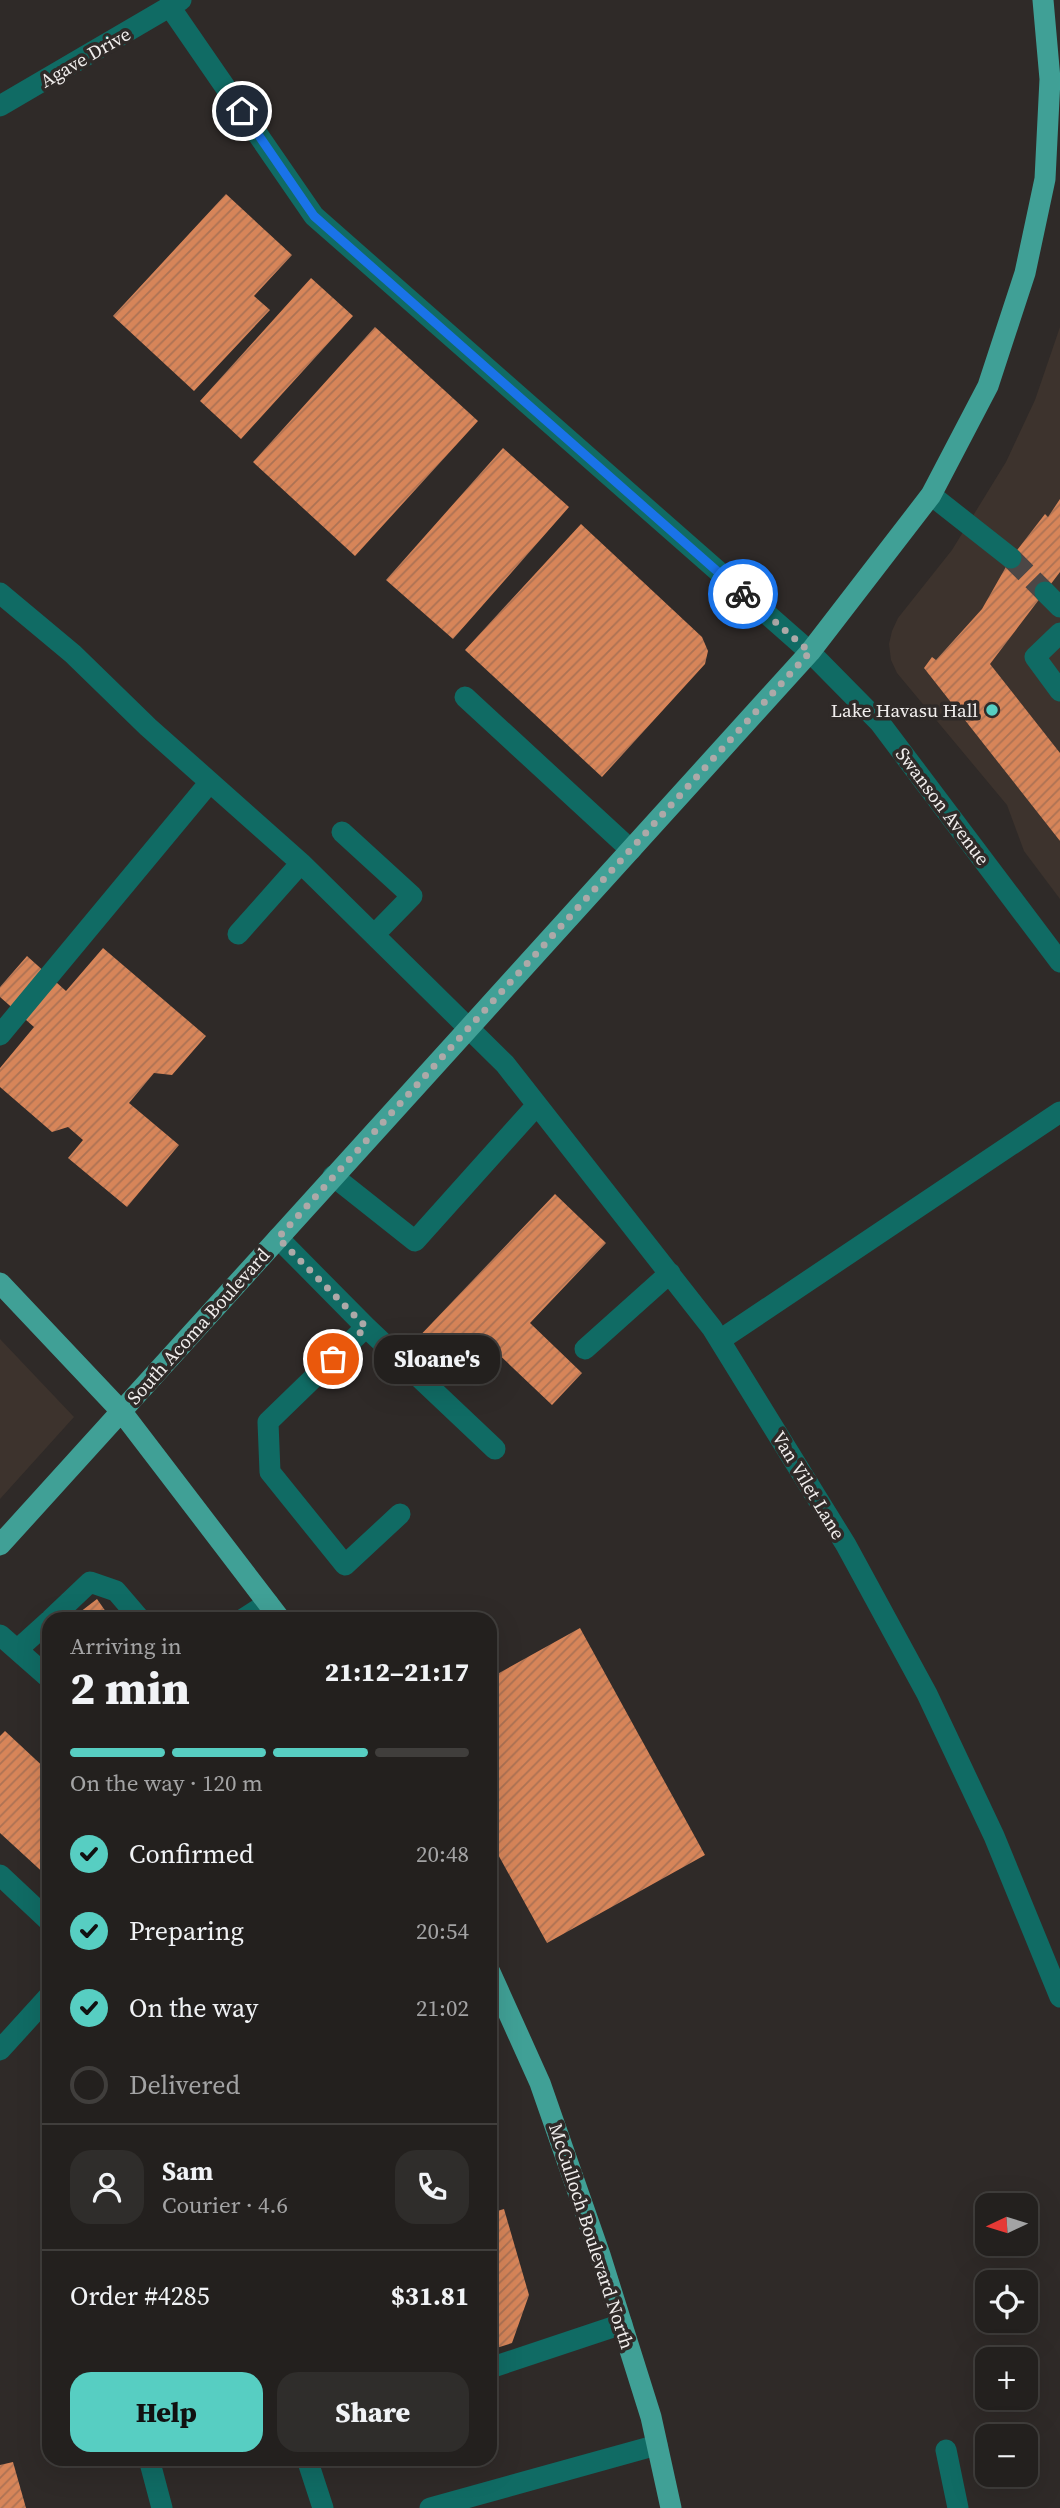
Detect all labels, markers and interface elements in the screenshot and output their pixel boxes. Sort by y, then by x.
street label: Agave Drive [35,21,135,93]
pin [212,81,272,141]
icon: home [223,92,261,130]
courier [708,559,778,629]
icon: bike [724,575,762,613]
place label: Lake Havasu Hall [831,697,978,723]
marker: Lake Havasu Hall [984,702,1000,718]
street label: Swanson Avenue [890,742,996,870]
street label: South Acoma Boulevard [121,1242,275,1410]
pin [303,1329,363,1389]
callout: Sloane's [375,1334,501,1384]
icon: bag [314,1340,352,1378]
text: Sloane's [394,1343,480,1375]
street label: Van Vilet Lane [766,1426,852,1544]
text: Arriving in [70,1630,182,1662]
text: 21:12–21:17 [325,1654,469,1690]
text: 2 min [70,1656,190,1719]
text: On the way · 120 m [70,1767,263,1799]
icon: check [70,1835,108,1873]
text: Confirmed [129,1836,254,1872]
text: 20:48 [416,1838,469,1870]
icon: check [70,1912,108,1950]
text: Preparing [129,1913,244,1949]
text: 20:54 [416,1915,469,1947]
icon: check [70,1989,108,2027]
text: On the way [129,1990,258,2026]
text: 21:02 [416,1992,469,2024]
text: Delivered [129,2067,240,2103]
street label: McCulloch Boulevard North [543,2120,641,2352]
button: person [70,2150,144,2224]
button: phone [395,2150,469,2224]
text: Sam [162,2153,213,2189]
text: Courier · 4.6 [162,2189,288,2221]
north arrow [975,2193,1038,2256]
map controls [975,2193,1038,2487]
button: locate [975,2270,1038,2333]
text: Order #4285 [70,2278,210,2314]
text: $31.81 [391,2278,469,2314]
button: + [975,2347,1038,2410]
button: Help [70,2372,263,2452]
button: Share [277,2372,469,2452]
button: − [975,2424,1038,2487]

